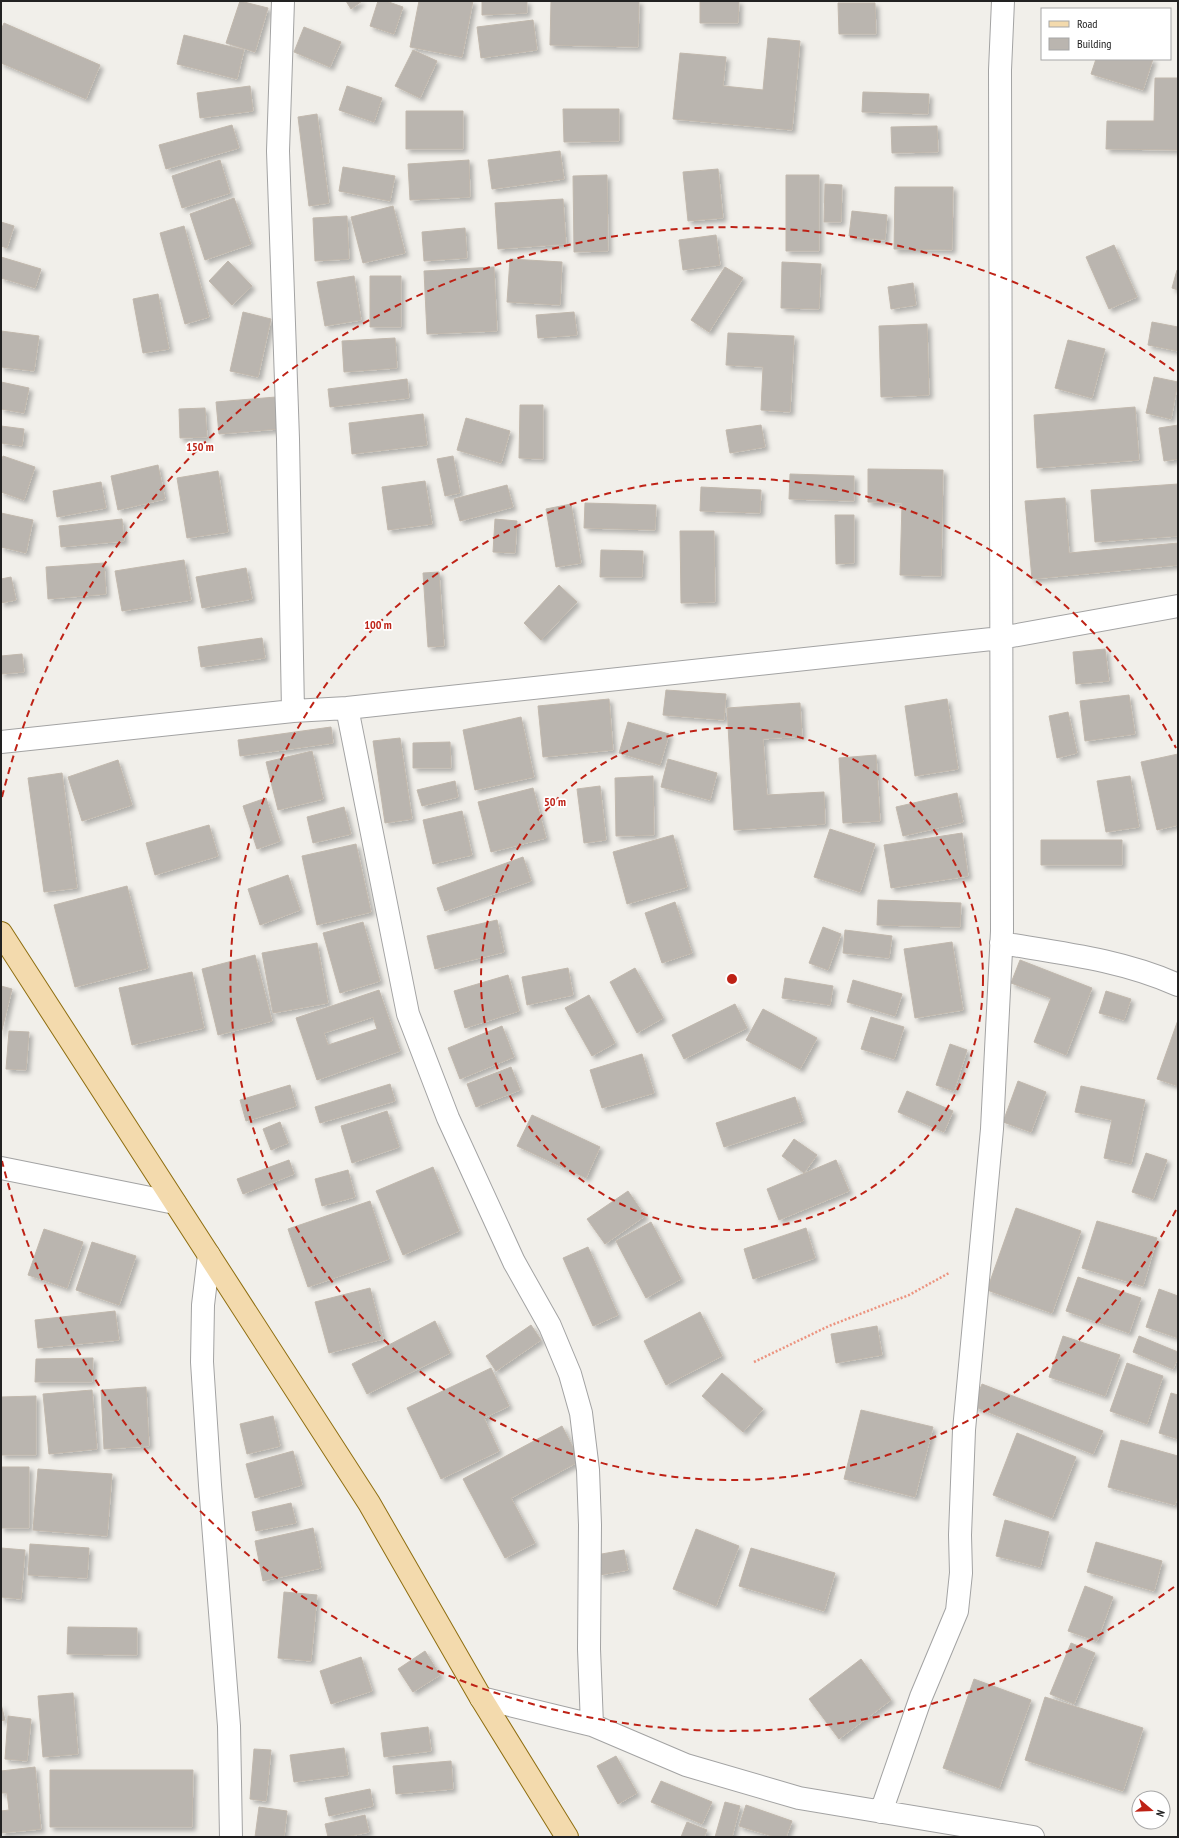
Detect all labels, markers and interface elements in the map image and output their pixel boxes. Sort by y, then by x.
legend [1041,8,1171,60]
text: Road [1077,16,1097,31]
text: Building [1077,36,1112,51]
text: 150 m [186,439,214,454]
text: 100 m [364,617,392,632]
text: 50 m [544,794,566,809]
centre of rings [725,972,739,986]
north arrow [1131,1790,1171,1830]
text: N [1153,1808,1168,1818]

